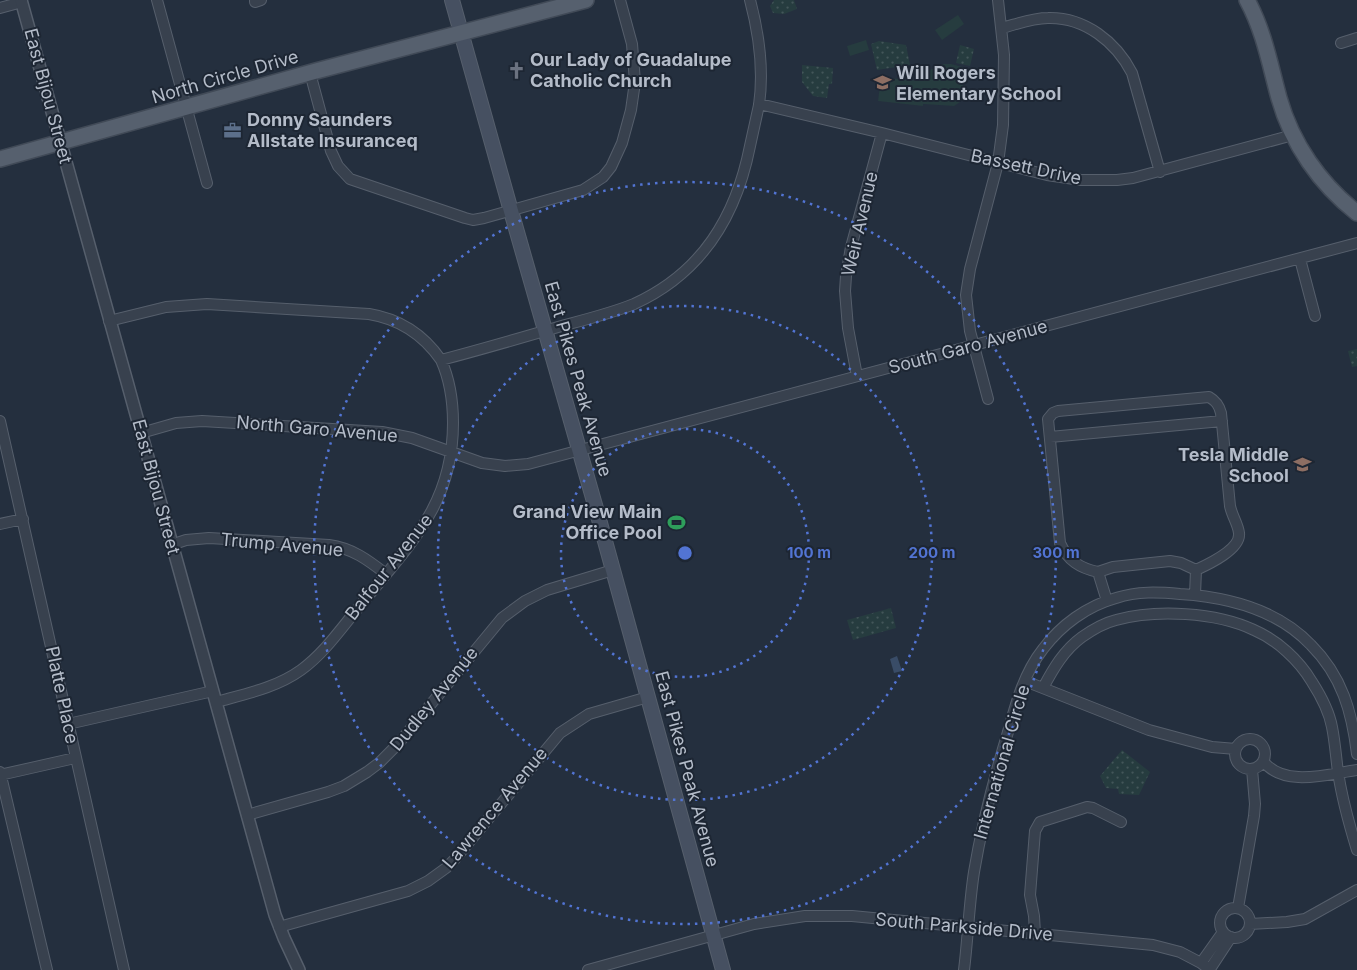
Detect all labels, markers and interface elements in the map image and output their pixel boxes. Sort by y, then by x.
street label: East Bijou Street [20,26,77,166]
street label: North Circle Drive [149,45,301,108]
place label: Our Lady of Guadalupe Catholic Church [530,49,732,91]
church icon: Our Lady of Guadalupe Catholic Church [506,60,526,80]
place label: Will Rogers Elementary School [896,62,1061,104]
school or university icon: Will Rogers Elementary School [872,73,892,93]
place label: Donny Saunders Allstate Insuranceq [247,109,418,151]
office icon: Donny Saunders Allstate Insuranceq [223,120,243,140]
street label: Bassett Drive [969,145,1083,188]
street label: Weir Avenue [837,170,882,278]
street label: East Pikes Peak Avenue [541,279,616,479]
street label: South Garo Avenue [886,315,1050,378]
street label: North Garo Avenue [235,411,399,446]
street label: East Bijou Street [128,417,185,557]
place label: Tesla Middle School [1178,444,1289,486]
school or university icon: Tesla Middle School [1293,455,1313,475]
place label: Grand View Main Office Pool [512,501,662,543]
street label: Balfour Avenue [341,509,437,624]
sports icon: Grand View Main Office Pool [666,512,686,532]
street label: Trump Avenue [220,529,344,560]
text: 100 m [787,543,831,562]
text: 200 m [909,543,955,562]
text: 300 m [1032,543,1080,562]
centre of rings [676,544,694,562]
street label: Dudley Avenue [385,643,482,755]
street label: Platte Place [42,644,83,746]
street label: East Pikes Peak Avenue [651,669,724,869]
street label: International Circle [969,682,1034,842]
street label: Lawrence Avenue [438,743,551,873]
street label: South Parkside Drive [874,908,1054,945]

